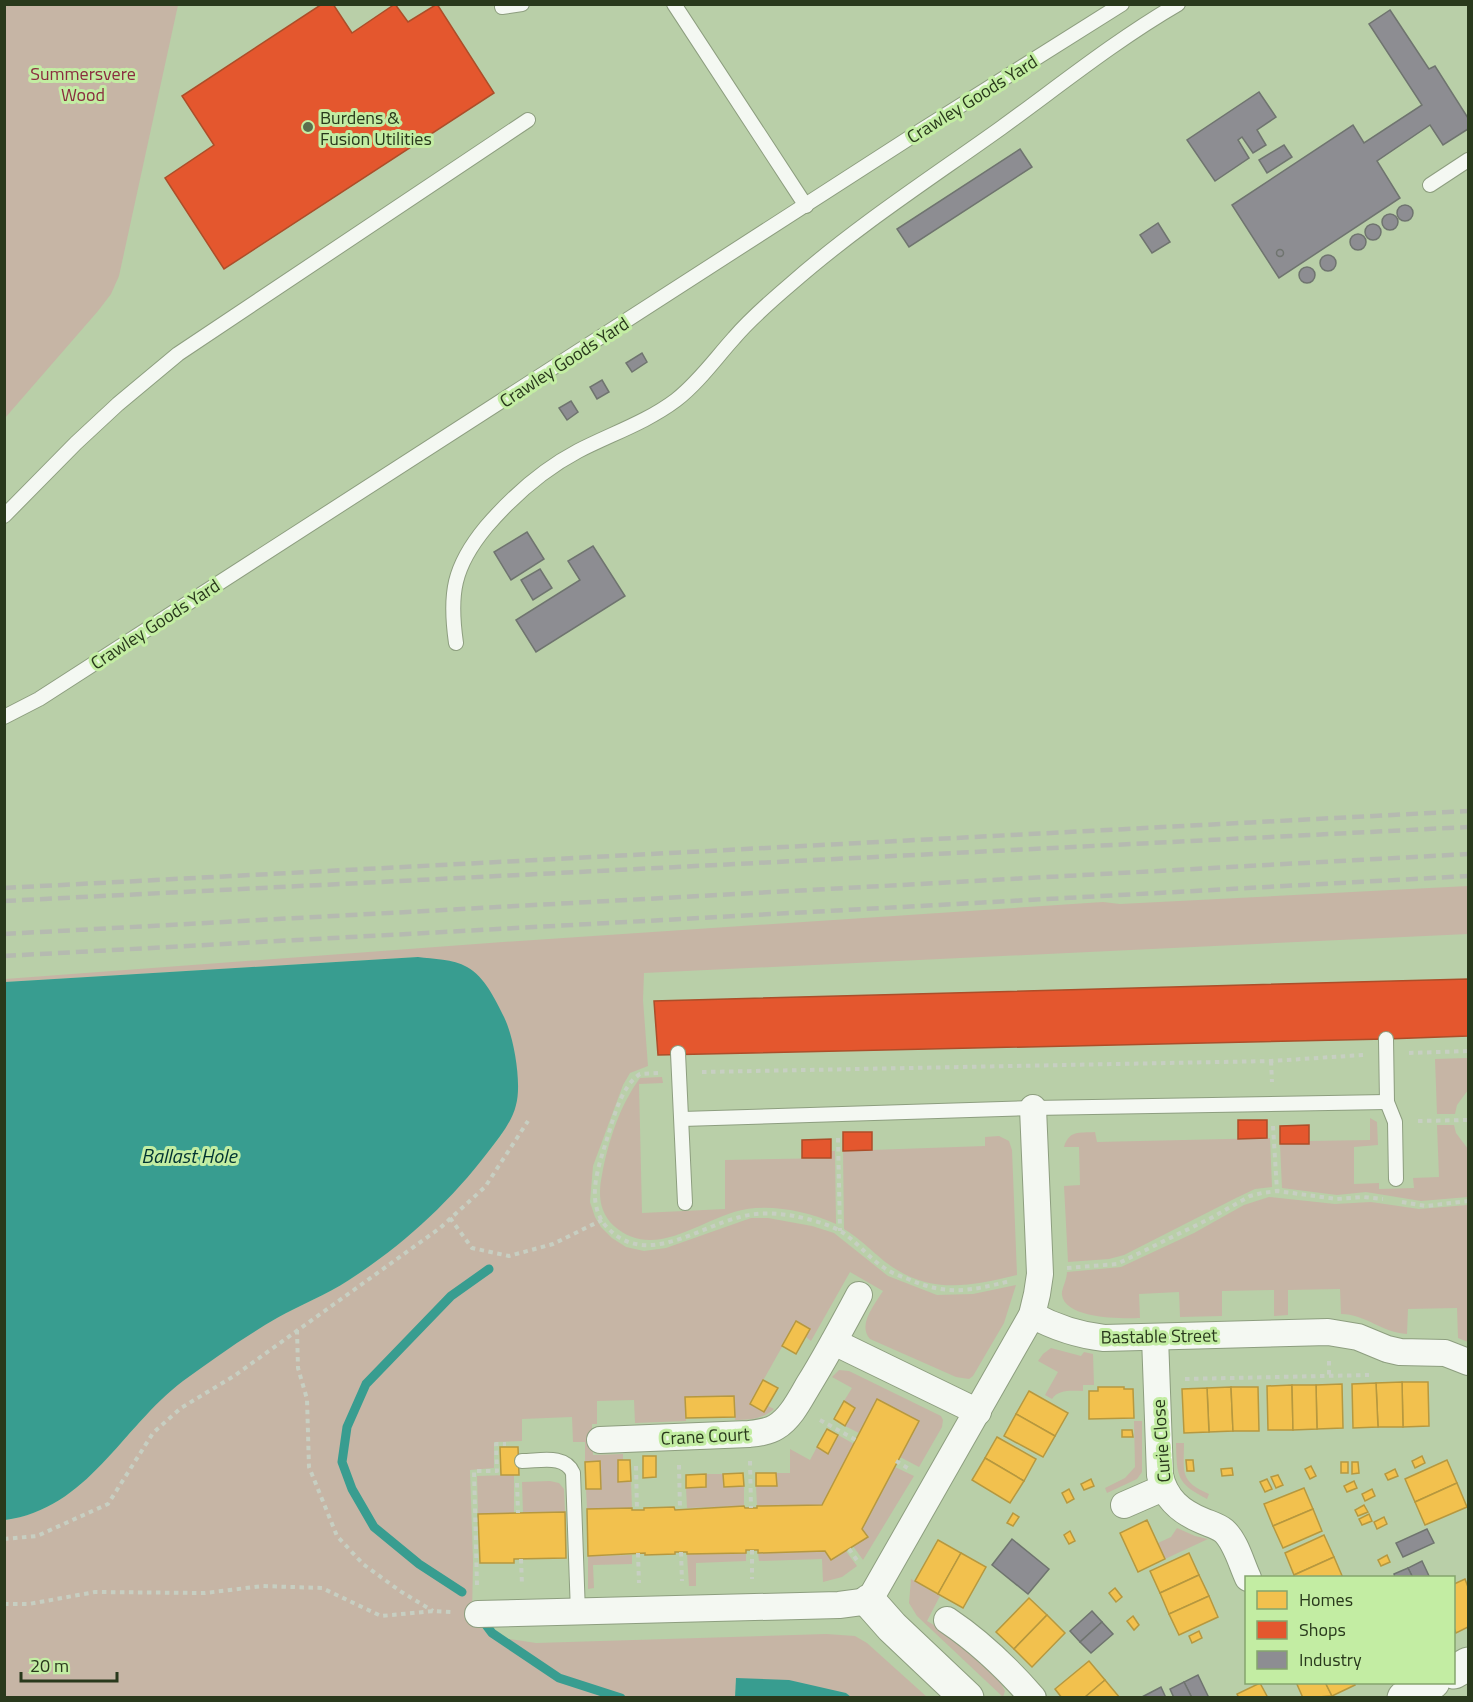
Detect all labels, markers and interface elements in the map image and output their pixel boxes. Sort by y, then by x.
street label: Crawley Goods Yard [901,48,1043,150]
park label: Summersvere Wood [30,60,136,108]
place label: Burdens & Fusion Utilities [320,104,432,152]
marker: Burdens & Fusion Utilities [301,120,315,134]
street label: Crawley Goods Yard [494,310,634,414]
street label: Crawley Goods Yard [85,572,225,676]
water label: Ballast Hole [141,1140,238,1171]
street label: Bastable Street [1100,1321,1218,1351]
street label: Curie Close [1145,1399,1177,1483]
street label: Crane Court [660,1420,751,1452]
legend [1245,1576,1455,1684]
text: Homes [1299,1586,1353,1613]
text: Shops [1299,1616,1346,1643]
scale bar [21,1645,117,1683]
text: Industry [1299,1646,1362,1673]
text: 20 m [30,1652,69,1679]

